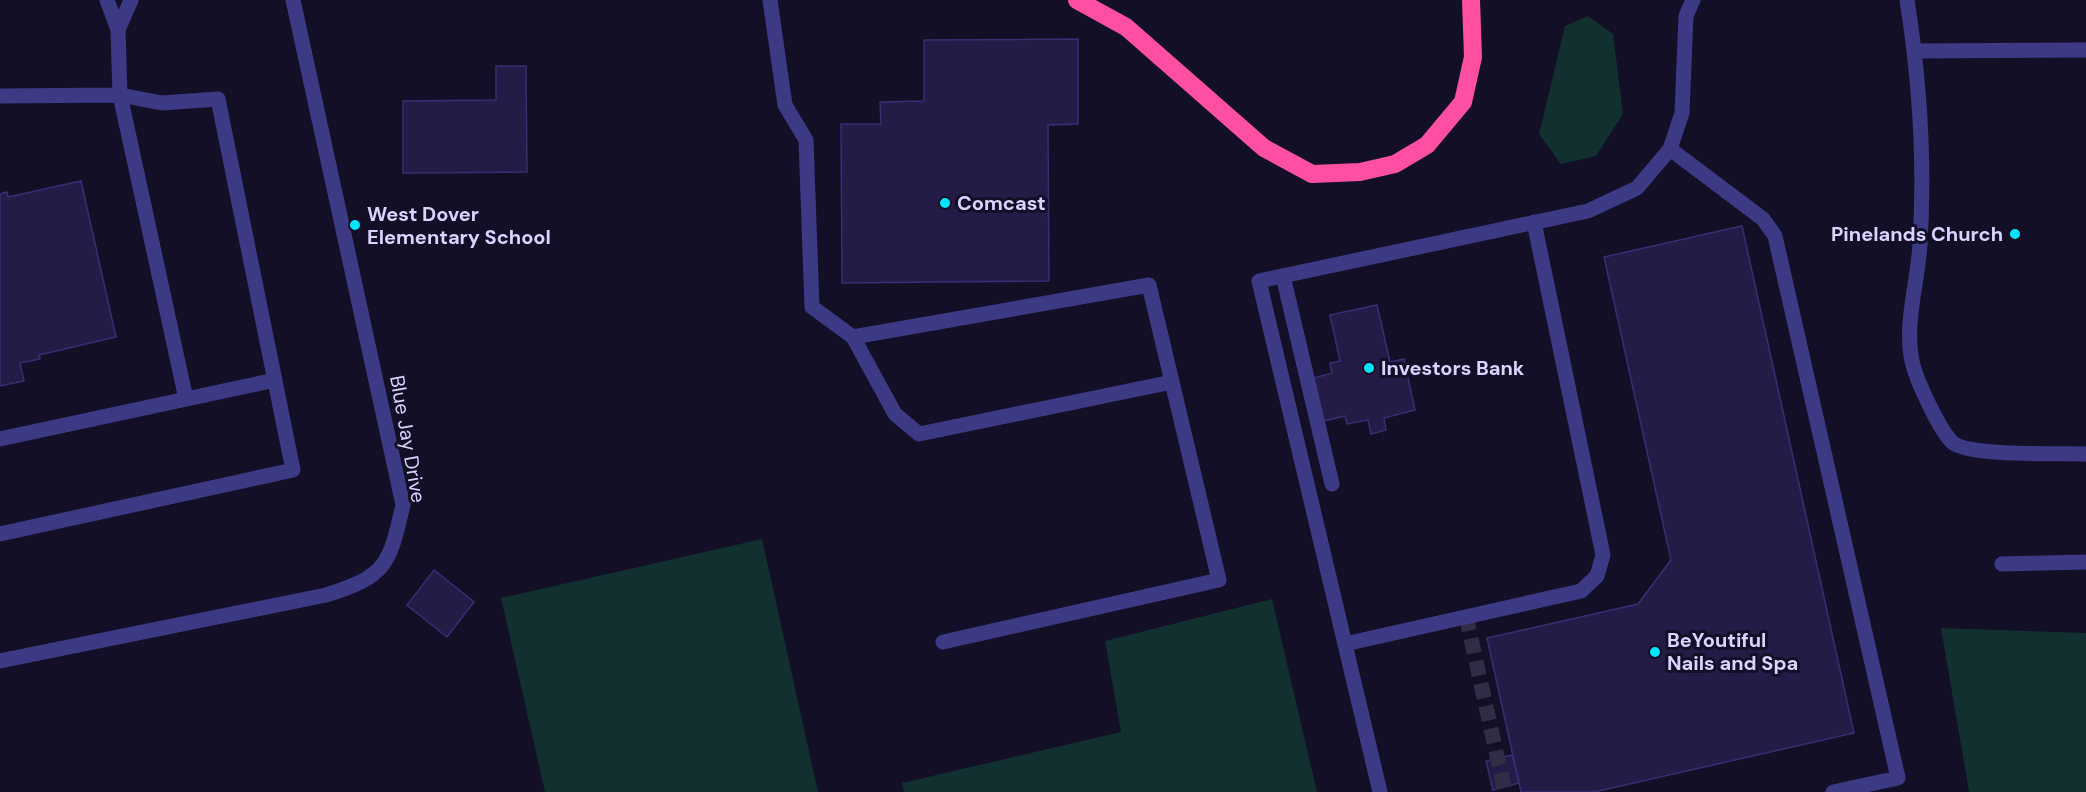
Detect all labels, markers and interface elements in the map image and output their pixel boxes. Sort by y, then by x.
place label: Comcast [957,190,1046,216]
marker: Comcast [938,196,952,210]
place label: West Dover Elementary School [367,201,551,250]
marker: West Dover Elementary School [348,218,362,232]
place label: Pinelands Church [1831,221,2003,247]
marker: Pinelands Church [2008,227,2022,241]
place label: Investors Bank [1381,355,1525,381]
marker: Investors Bank [1362,361,1376,375]
street label: Blue Jay Drive [384,373,432,505]
place label: BeYoutiful Nails and Spa [1667,627,1798,676]
marker: BeYoutiful Nails and Spa [1648,645,1662,659]

